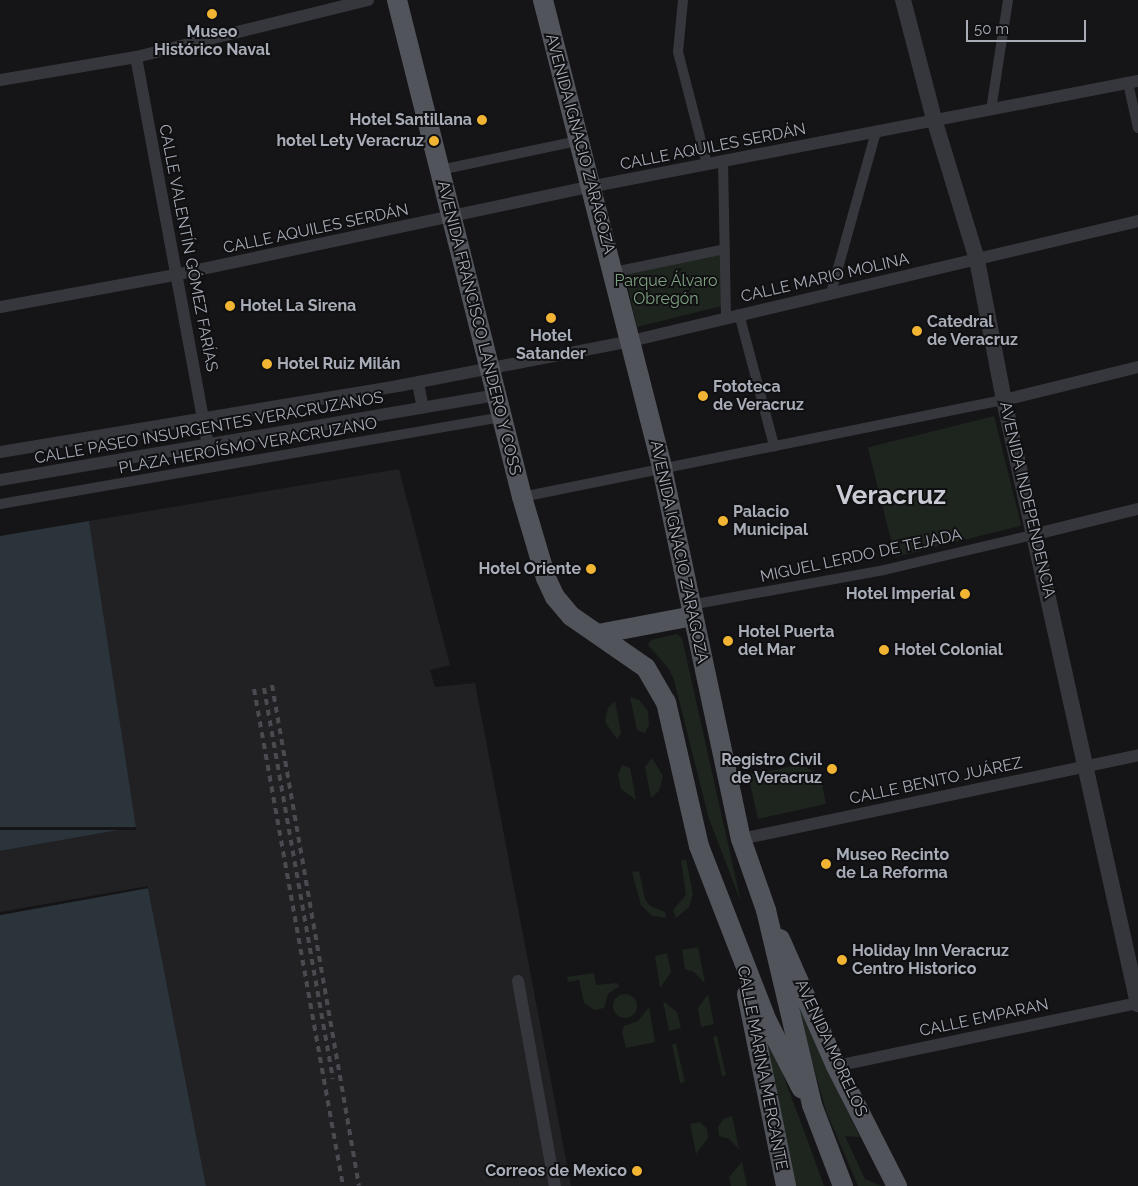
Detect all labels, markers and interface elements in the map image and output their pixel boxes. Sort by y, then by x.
marker: Museo Histórico Naval [206,8,218,20]
scale bar [968,10,1088,42]
text: 50 m [974,20,1009,38]
place label: Museo Histórico Naval [154,22,270,60]
street label: AVENIDA IGNACIO ZARAGOZA [541,32,619,256]
place label: Hotel Santillana [349,110,472,130]
marker: Hotel Santillana [476,114,488,126]
street label: CALLE AQUILES SERDÁN [618,120,808,174]
street label: CALLE VALENTÍN GÓMEZ FARÍAS [155,123,221,373]
place label: hotel Lety Veracruz [275,131,424,151]
marker: hotel Lety Veracruz [428,135,440,147]
street label: AVENIDA FRANCISCO LANDERO Y COSS [433,178,525,478]
street label: CALLE AQUILES SERDÁN [221,200,411,258]
street label: CALLE MARIO MOLINA [739,249,911,307]
park label: Parque Álvaro Obregón [614,271,718,309]
place label: Hotel La Sirena [240,296,357,316]
marker: Hotel La Sirena [224,300,236,312]
marker: Hotel Satander [545,312,557,324]
place label: Catedral de Veracruz [927,312,1018,350]
marker: Catedral de Veracruz [911,325,923,337]
place label: Hotel Satander [516,326,586,364]
place label: Hotel Ruiz Milán [277,354,401,374]
marker: Hotel Ruiz Milán [261,358,273,370]
place label: Fototeca de Veracruz [713,377,804,415]
street label: CALLE PASEO INSURGENTES VERACRUZANOS [33,388,385,468]
marker: Fototeca de Veracruz [697,390,709,402]
street label: AVENIDA INDEPENDENCIA [995,400,1059,600]
street label: PLAZA HEROÍSMO VERACRUZANO [117,414,379,478]
street label: AVENIDA IGNACIO ZARAGOZA [646,439,712,665]
district label: Veracruz [836,480,946,512]
place label: Palacio Municipal [733,502,808,540]
marker: Palacio Municipal [717,515,729,527]
street label: MIGUEL LERDO DE TEJADA [758,525,964,587]
place label: Hotel Oriente [478,559,581,579]
marker: Hotel Oriente [585,563,597,575]
place label: Hotel Imperial [845,584,955,604]
marker: Hotel Imperial [959,588,971,600]
place label: Hotel Puerta del Mar [738,622,835,660]
marker: Hotel Puerta del Mar [722,635,734,647]
place label: Hotel Colonial [894,640,1003,660]
marker: Hotel Colonial [878,644,890,656]
place label: Registro Civil de Veracruz [721,750,822,788]
street label: CALLE BENITO JUÁREZ [848,753,1024,809]
marker: Registro Civil de Veracruz [826,763,838,775]
place label: Museo Recinto de La Reforma [836,845,949,883]
marker: Museo Recinto de La Reforma [820,858,832,870]
place label: Holiday Inn Veracruz Centro Historico [852,941,1010,979]
marker: Holiday Inn Veracruz Centro Historico [836,954,848,966]
street label: CALLE MARINA MERCANTE [733,964,791,1172]
street label: AVENIDA MORELOS [791,976,871,1120]
street label: CALLE EMPARAN [918,995,1050,1041]
place label: Correos de Mexico [485,1161,627,1181]
marker: Correos de Mexico [631,1165,643,1177]

